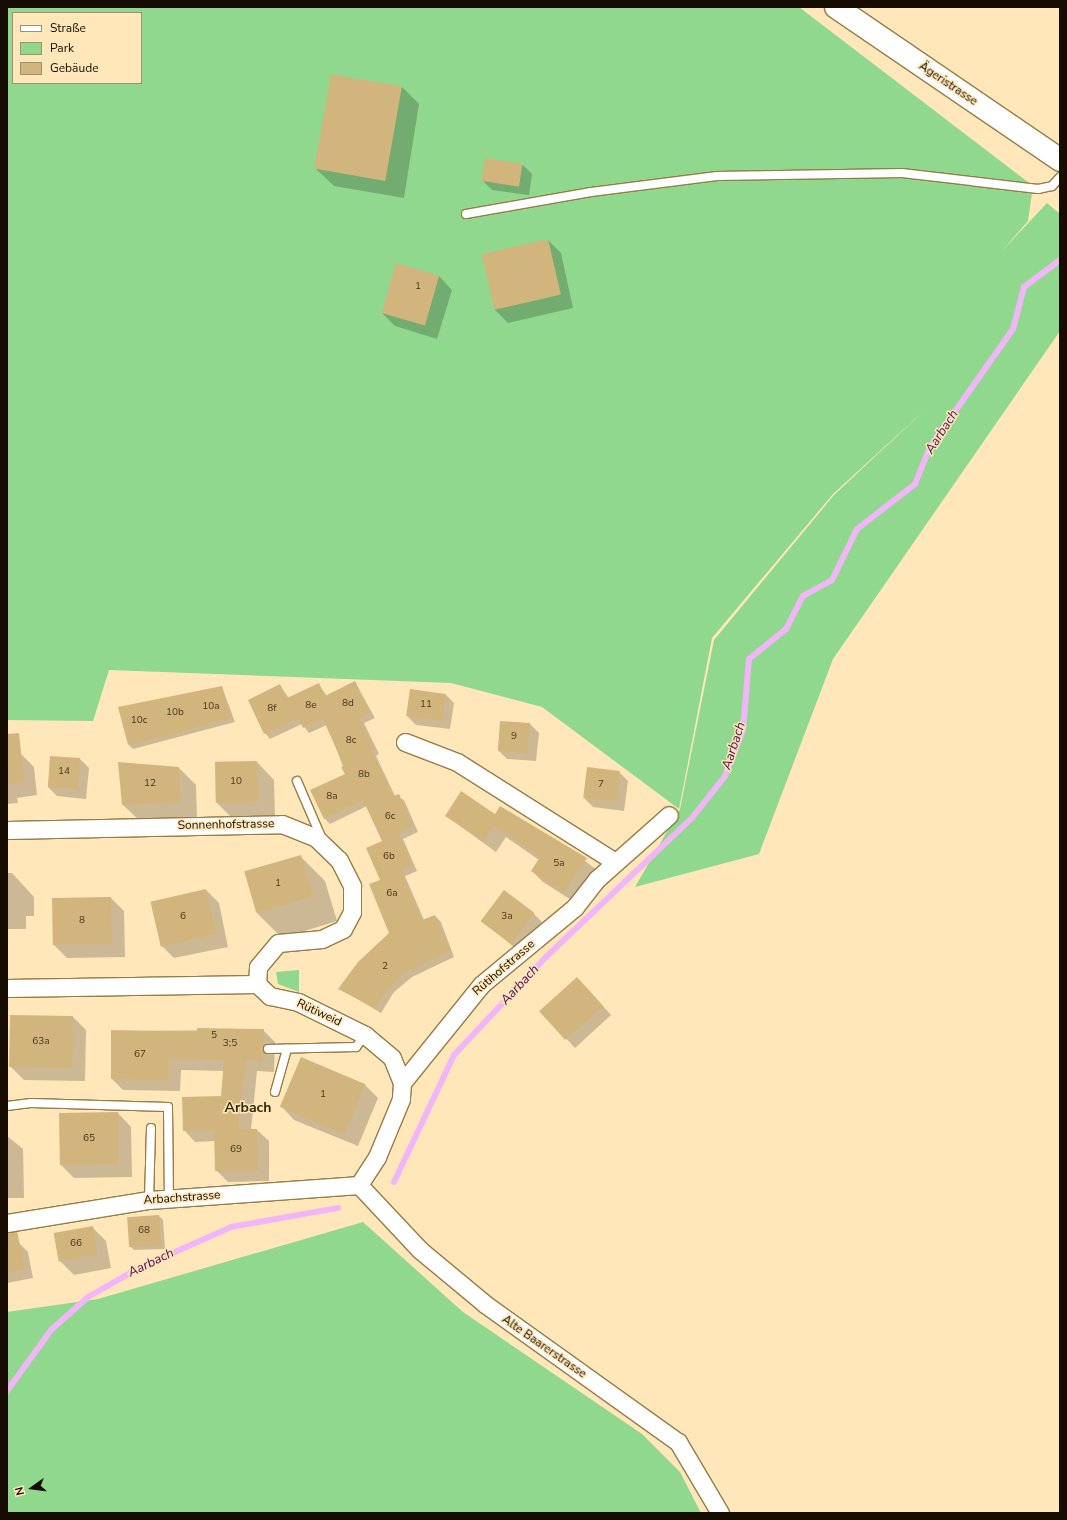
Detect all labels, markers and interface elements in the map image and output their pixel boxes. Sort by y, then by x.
legend [12,12,142,84]
text: Straße [50,20,86,36]
text: Park [50,40,74,56]
street label: Ägeristrasse [916,59,980,109]
text: Gebäude [50,60,99,76]
house number: 1 [415,281,421,293]
water label: Aarbach [922,407,962,457]
house number: 8d [342,698,354,710]
house number: 11 [420,699,432,711]
house number: 8e [305,700,317,712]
house number: 10a [202,701,220,713]
house number: 8f [267,703,277,715]
house number: 10b [166,707,184,719]
house number: 10c [131,715,147,727]
water label: Aarbach [719,720,749,772]
house number: 9 [511,731,517,743]
house number: 8c [346,735,356,747]
house number: 14 [58,766,70,778]
house number: 8b [358,769,370,781]
house number: 10 [230,776,242,788]
house number: 12 [144,778,156,790]
house number: 7 [598,779,604,791]
house number: 8a [326,791,338,803]
house number: 6c [385,811,395,823]
street label: Sonnenhofstrasse [178,817,274,833]
house number: 6b [383,851,395,863]
house number: 5a [553,858,565,870]
house number: 1 [275,878,281,890]
house number: 6a [386,888,398,900]
house number: 6 [180,911,186,923]
house number: 3a [501,911,513,923]
house number: 8 [79,915,85,927]
street label: Rütihofstrasse [470,937,538,999]
house number: 2 [382,961,388,973]
water label: Aarbach [498,962,542,1008]
street label: Rütiweid [294,996,344,1030]
house number: 5 [211,1030,217,1042]
house number: 63a [32,1036,50,1048]
house number: 3;5 [223,1038,237,1050]
house number: 67 [134,1049,146,1061]
house number: 1 [320,1089,326,1101]
district label: Arbach [225,1100,271,1116]
house number: 65 [83,1133,95,1145]
house number: 69 [230,1144,242,1156]
street label: Arbachstrasse [143,1188,221,1208]
house number: 68 [138,1225,150,1237]
house number: 66 [70,1238,82,1250]
water label: Aarbach [126,1245,176,1281]
street label: Alte Baarerstrasse [499,1312,589,1382]
north arrow [12,1468,52,1508]
text: N [12,1485,28,1497]

